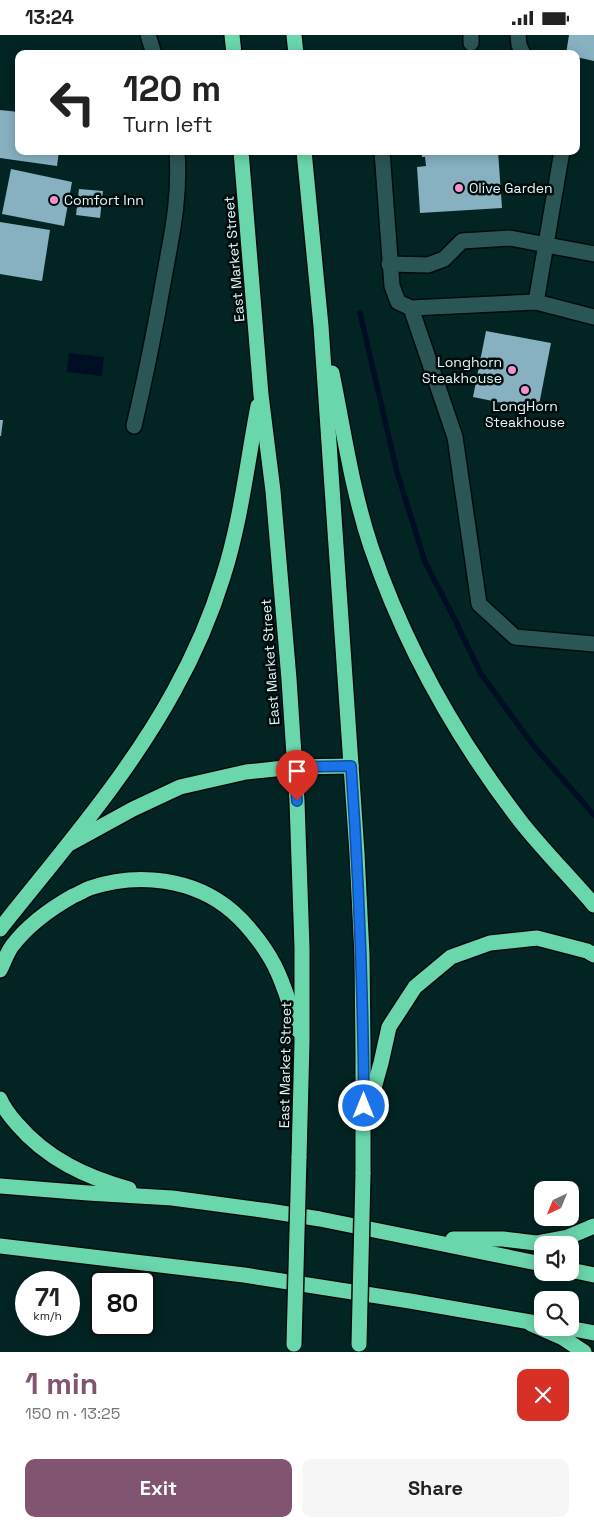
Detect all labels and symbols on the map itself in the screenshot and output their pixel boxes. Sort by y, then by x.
place label: Olive Garden [469,179,553,197]
marker: Olive Garden [453,182,465,194]
place label: Comfort Inn [64,191,144,209]
marker: Comfort Inn [48,194,60,206]
street label: East Market Street [220,195,248,323]
place label: Longhorn Steakhouse [422,353,502,387]
marker: Longhorn Steakhouse [506,364,518,376]
marker: LongHorn Steakhouse [519,384,531,396]
place label: LongHorn Steakhouse [485,397,565,431]
street label: East Market Street [257,598,283,726]
pin [276,750,318,801]
street label: East Market Street [275,1002,295,1128]
position arrow [337,1079,389,1131]
north arrow [534,1181,579,1226]
speed limit sign: 80 [90,1271,155,1336]

